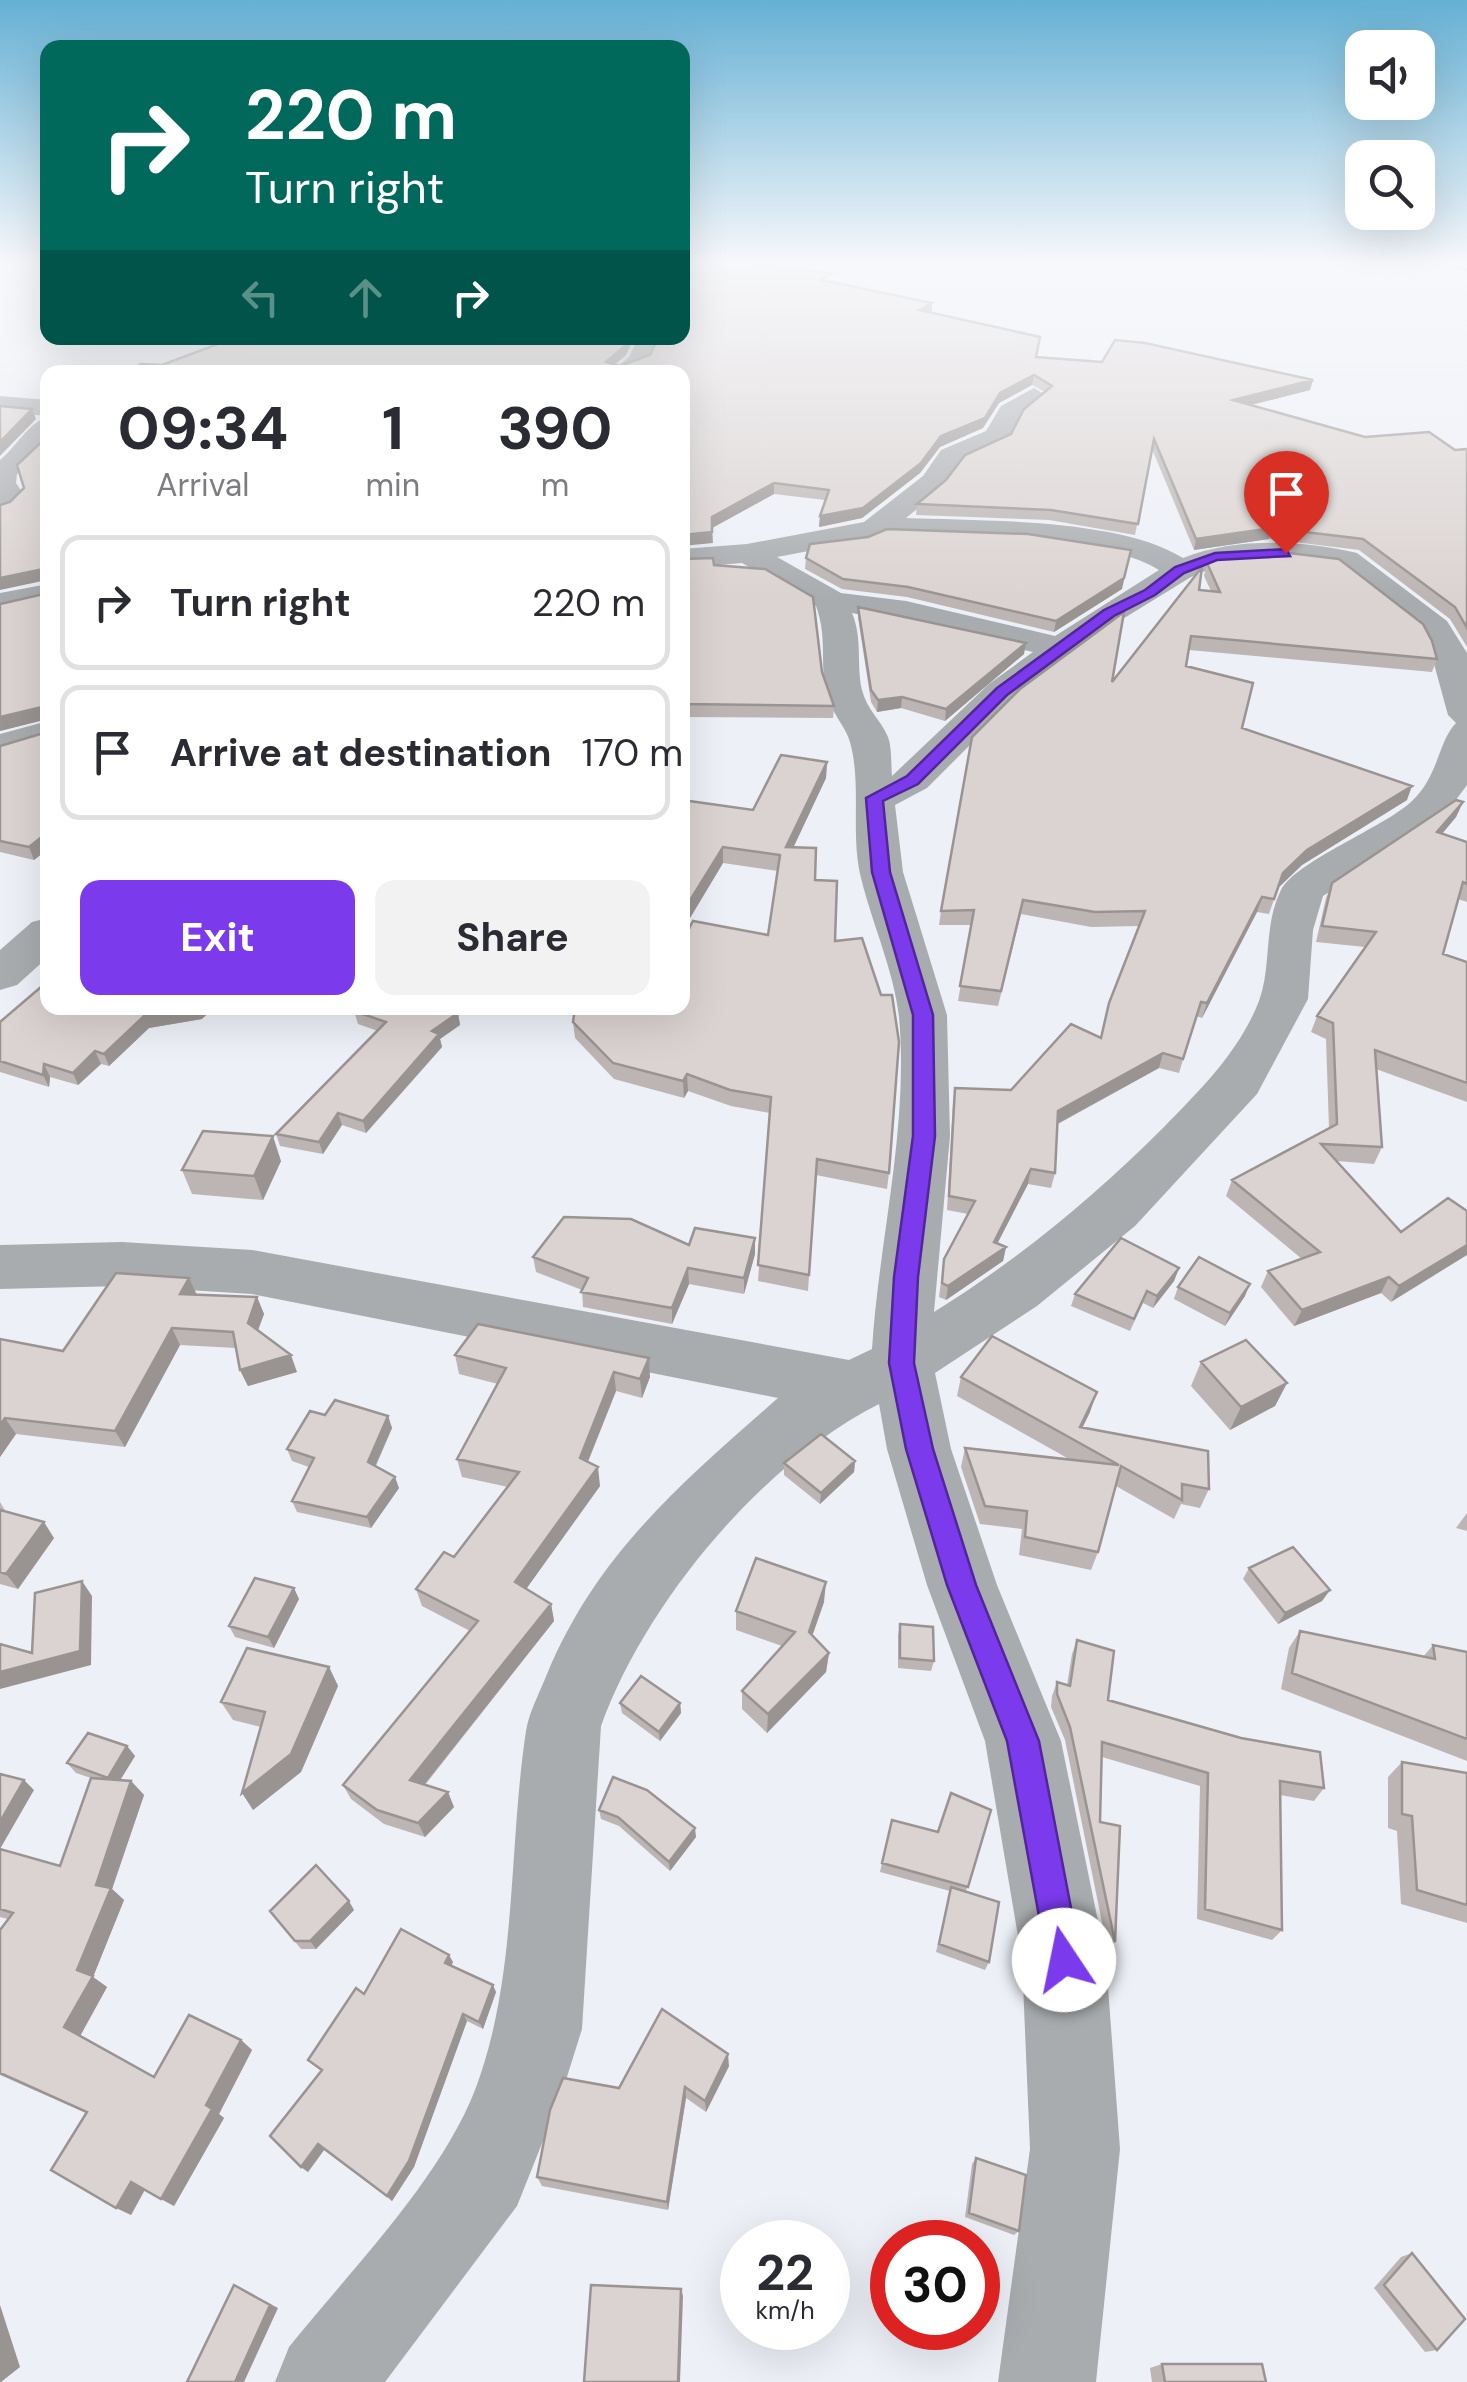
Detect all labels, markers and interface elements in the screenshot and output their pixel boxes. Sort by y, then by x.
map controls [1345,30,1435,230]
button: sound [1345,30,1435,120]
text: 220 m [245,70,457,161]
icon: right [80,80,210,210]
button: search [1345,140,1435,230]
text: Turn right [245,158,444,217]
icon: left [233,270,288,325]
icon: ahead [338,270,393,325]
icon: right [443,270,498,325]
text: 09:34 [117,389,288,468]
text: 1 [382,389,404,468]
text: 390 [498,389,613,468]
pin [1244,451,1329,554]
text: Arrival [156,464,249,506]
text: min [366,464,420,506]
text: m [541,464,569,506]
icon: arrive [1259,466,1314,521]
icon: right [85,575,140,630]
text: Turn right [170,578,351,628]
text: 220 m [532,578,645,628]
icon: arrive [85,725,140,780]
text: Arrive at destination [170,728,552,778]
text: 170 m [582,728,683,778]
button: Exit [80,880,355,995]
button: Share [375,880,650,995]
position arrow [1012,1908,1116,2012]
speed limit sign: 30 [870,2220,1000,2350]
text: 22 [756,2240,814,2306]
text: km/h [755,2294,815,2327]

